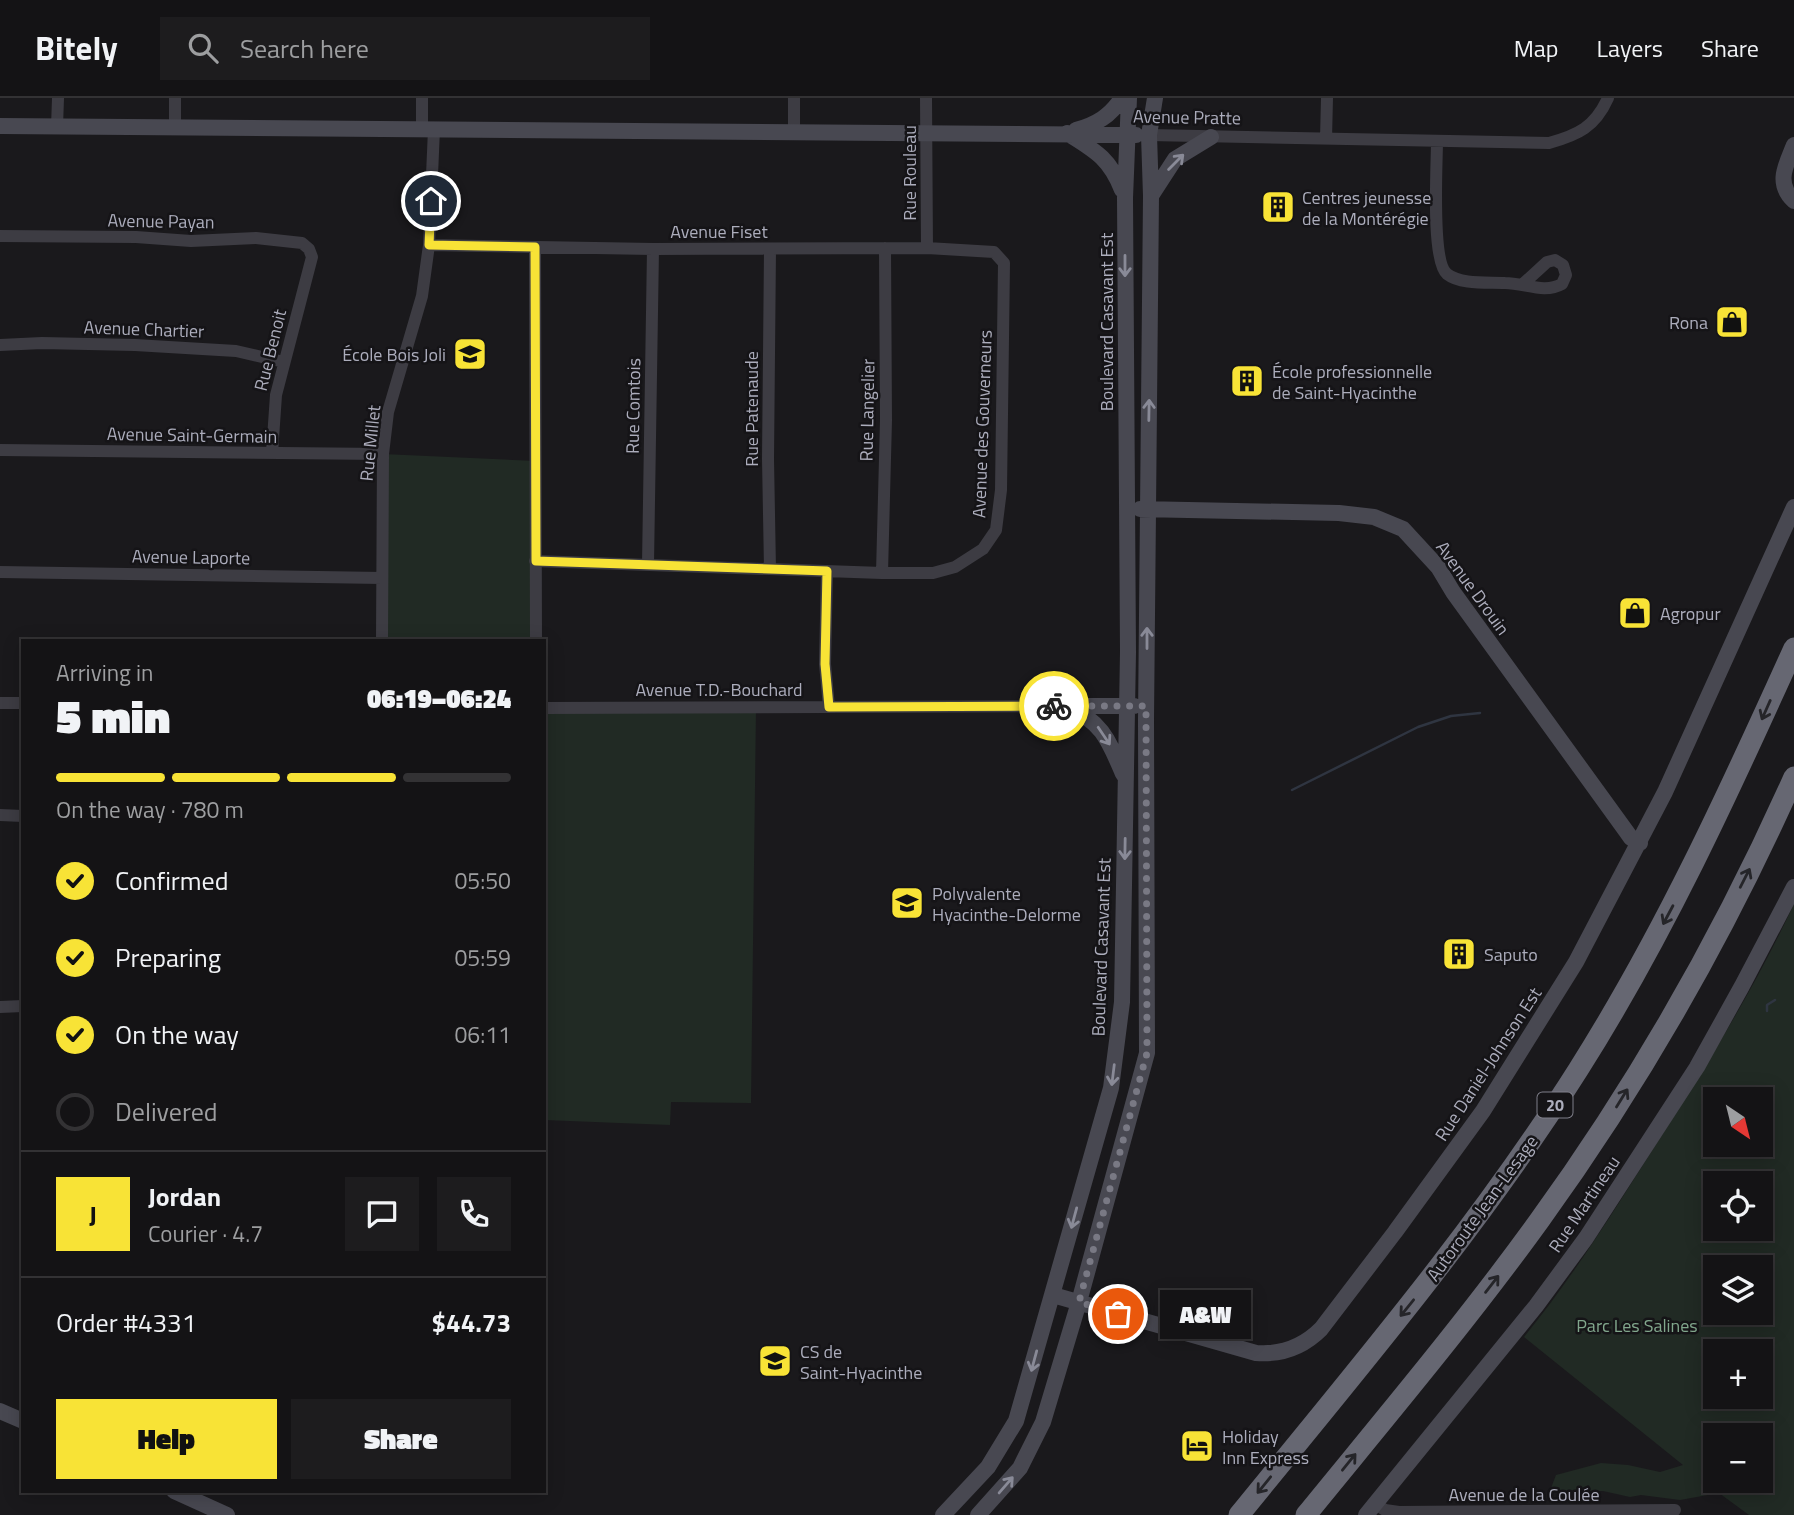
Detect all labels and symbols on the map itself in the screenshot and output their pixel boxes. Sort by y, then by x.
street label: Avenue Pratte [1133,103,1241,131]
street label: Rue Rouleau [896,125,923,221]
one-way arrow [1168,153,1185,170]
pin [401,171,461,231]
place label: Centres jeunesse de la Montérégie [1302,184,1431,232]
building icon: Centres jeunesse de la Montérégie [1259,188,1297,226]
street label: Avenue Payan [107,207,215,235]
street label: Avenue Fiset [670,218,768,245]
street label: Boulevard Casavant Est [1093,232,1120,411]
one-way arrow [1118,255,1132,278]
shop icon: Rona [1713,303,1751,341]
street label: Rue Benoit [247,306,293,394]
place label: Rona [1669,309,1708,336]
street label: Avenue Chartier [83,313,205,345]
street label: Avenue des Gouverneurs [965,330,999,518]
school or university icon: École Bois Joli [451,335,489,373]
place label: École Bois Joli [342,341,446,368]
street label: Rue Patenaude [738,351,765,467]
street label: Rue Comtois [619,358,647,454]
street label: Rue Langelier [853,358,881,462]
place label: École professionnelle de Saint-Hyacinthe [1272,358,1432,406]
building icon: École professionnelle de Saint-Hyacinthe [1228,362,1266,400]
one-way arrow [1142,399,1156,422]
street label: Rue Millet [353,403,387,482]
street label: Avenue Saint-Germain [107,420,277,450]
street label: Avenue Drouin [1430,535,1516,641]
street label: Avenue Laporte [132,542,250,572]
shop icon: Agropur [1616,594,1654,632]
place label: Agropur [1660,600,1721,627]
one-way arrow [1140,626,1154,649]
courier [1019,671,1089,741]
street label: Avenue T.D.-Bouchard [635,676,803,703]
one-way arrow [1759,699,1772,720]
one-way arrow [1097,726,1111,745]
one-way arrow [1118,837,1131,860]
street label: Boulevard Casavant Est [1084,857,1118,1037]
one-way arrow [1739,868,1753,889]
place label: Polyvalente Hyacinthe-Delorme [932,880,1081,928]
school or university icon: Polyvalente Hyacinthe-Delorme [888,884,926,922]
one-way arrow [1661,904,1674,925]
building icon: Saputo [1440,935,1478,973]
place label: Saputo [1484,941,1538,968]
street label: Rue Daniel-Johnson Est [1428,981,1548,1146]
one-way arrow [1106,1064,1119,1086]
north arrow [1703,1087,1773,1157]
one-way arrow [1615,1088,1629,1108]
road number: 20 [1538,1093,1572,1118]
street label: Autoroute Jean-Lesage [1420,1129,1544,1287]
street label: Rue Martineau [1542,1150,1626,1258]
one-way arrow [1067,1206,1080,1229]
one-way arrow [1484,1276,1499,1294]
pin [1088,1284,1148,1344]
callout: A&W [1160,1290,1251,1338]
one-way arrow [1399,1298,1415,1316]
park label: Parc Les Salines [1576,1312,1698,1339]
place label: CS de Saint-Hyacinthe [800,1338,922,1386]
school or university icon: CS de Saint-Hyacinthe [756,1342,794,1380]
one-way arrow [1027,1349,1040,1371]
place label: Holiday Inn Express [1222,1423,1309,1471]
hotel icon: Holiday Inn Express [1178,1427,1216,1465]
one-way arrow [1342,1453,1357,1471]
one-way arrow [1256,1475,1271,1493]
one-way arrow [998,1476,1014,1494]
street label: Avenue de la Coulée [1449,1481,1599,1508]

